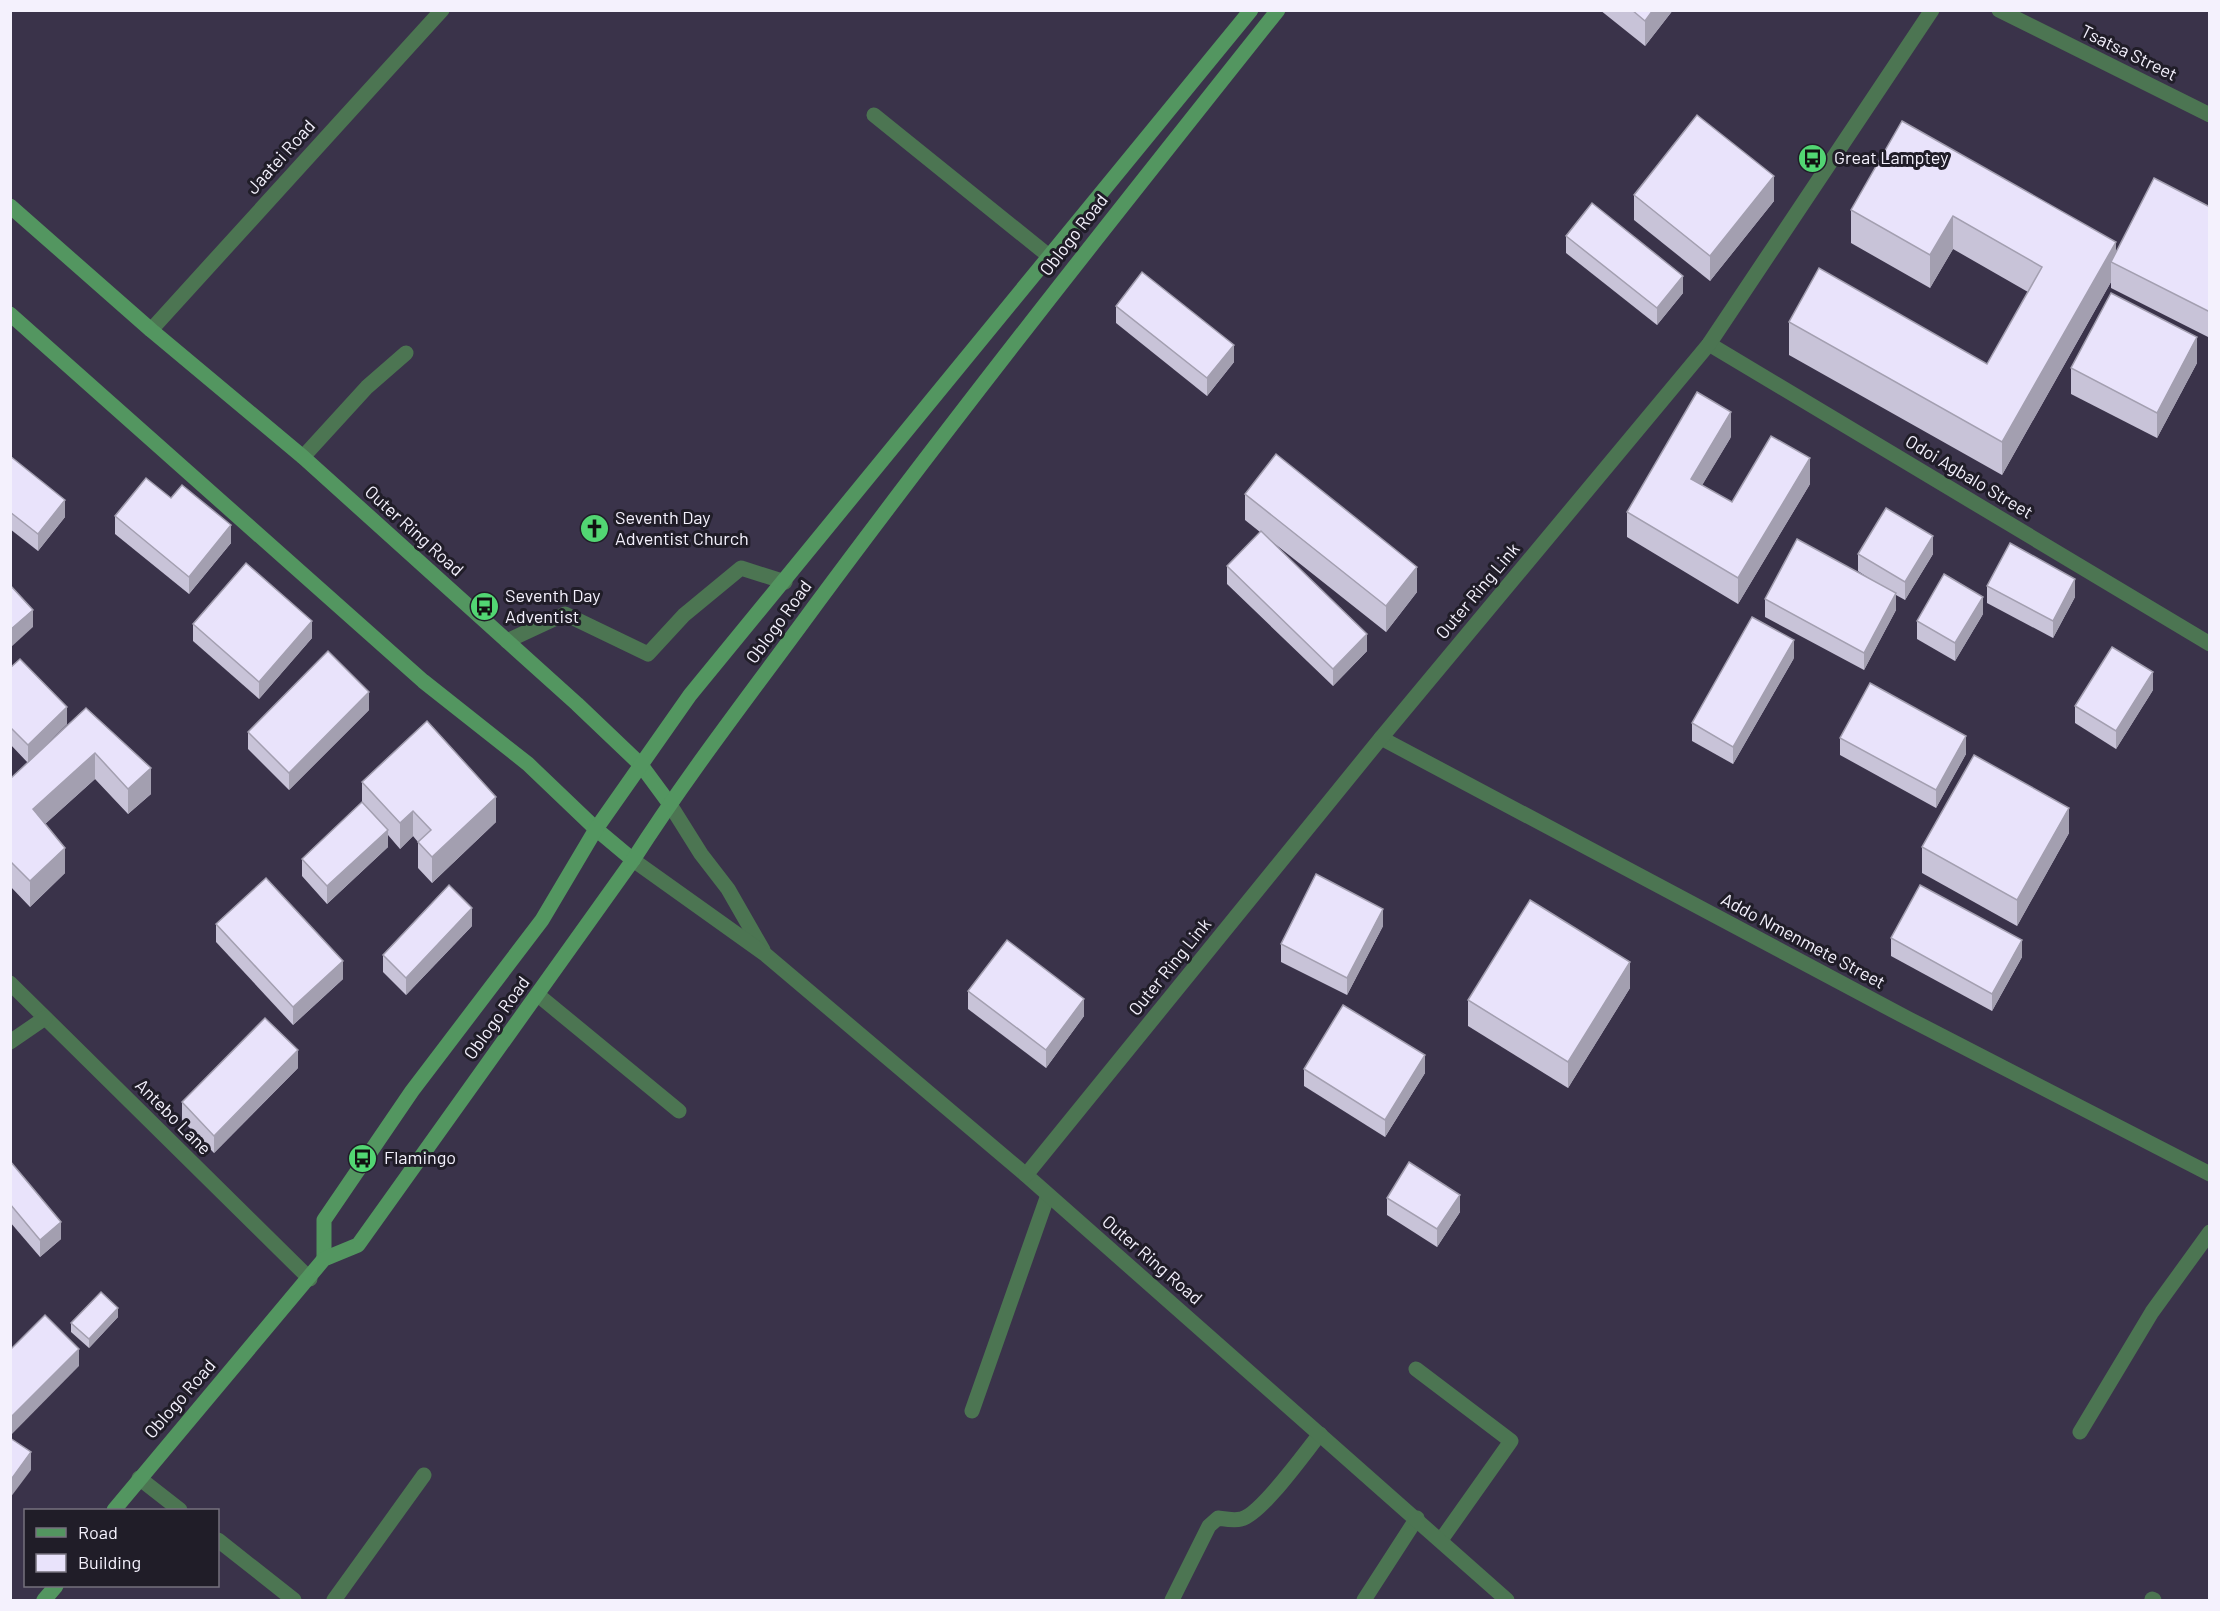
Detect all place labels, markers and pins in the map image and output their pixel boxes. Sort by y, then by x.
bus stop icon: Great Lamptey [1797,142,1829,174]
place label: Great Lamptey [1834,146,1948,168]
place label: Seventh Day Adventist Church [615,506,749,549]
church icon: Seventh Day Adventist Church [578,512,610,544]
place label: Seventh Day Adventist [505,584,601,627]
bus stop icon: Seventh Day Adventist [468,590,500,622]
bus stop icon: Flamingo [347,1142,379,1174]
place label: Flamingo [384,1146,456,1168]

